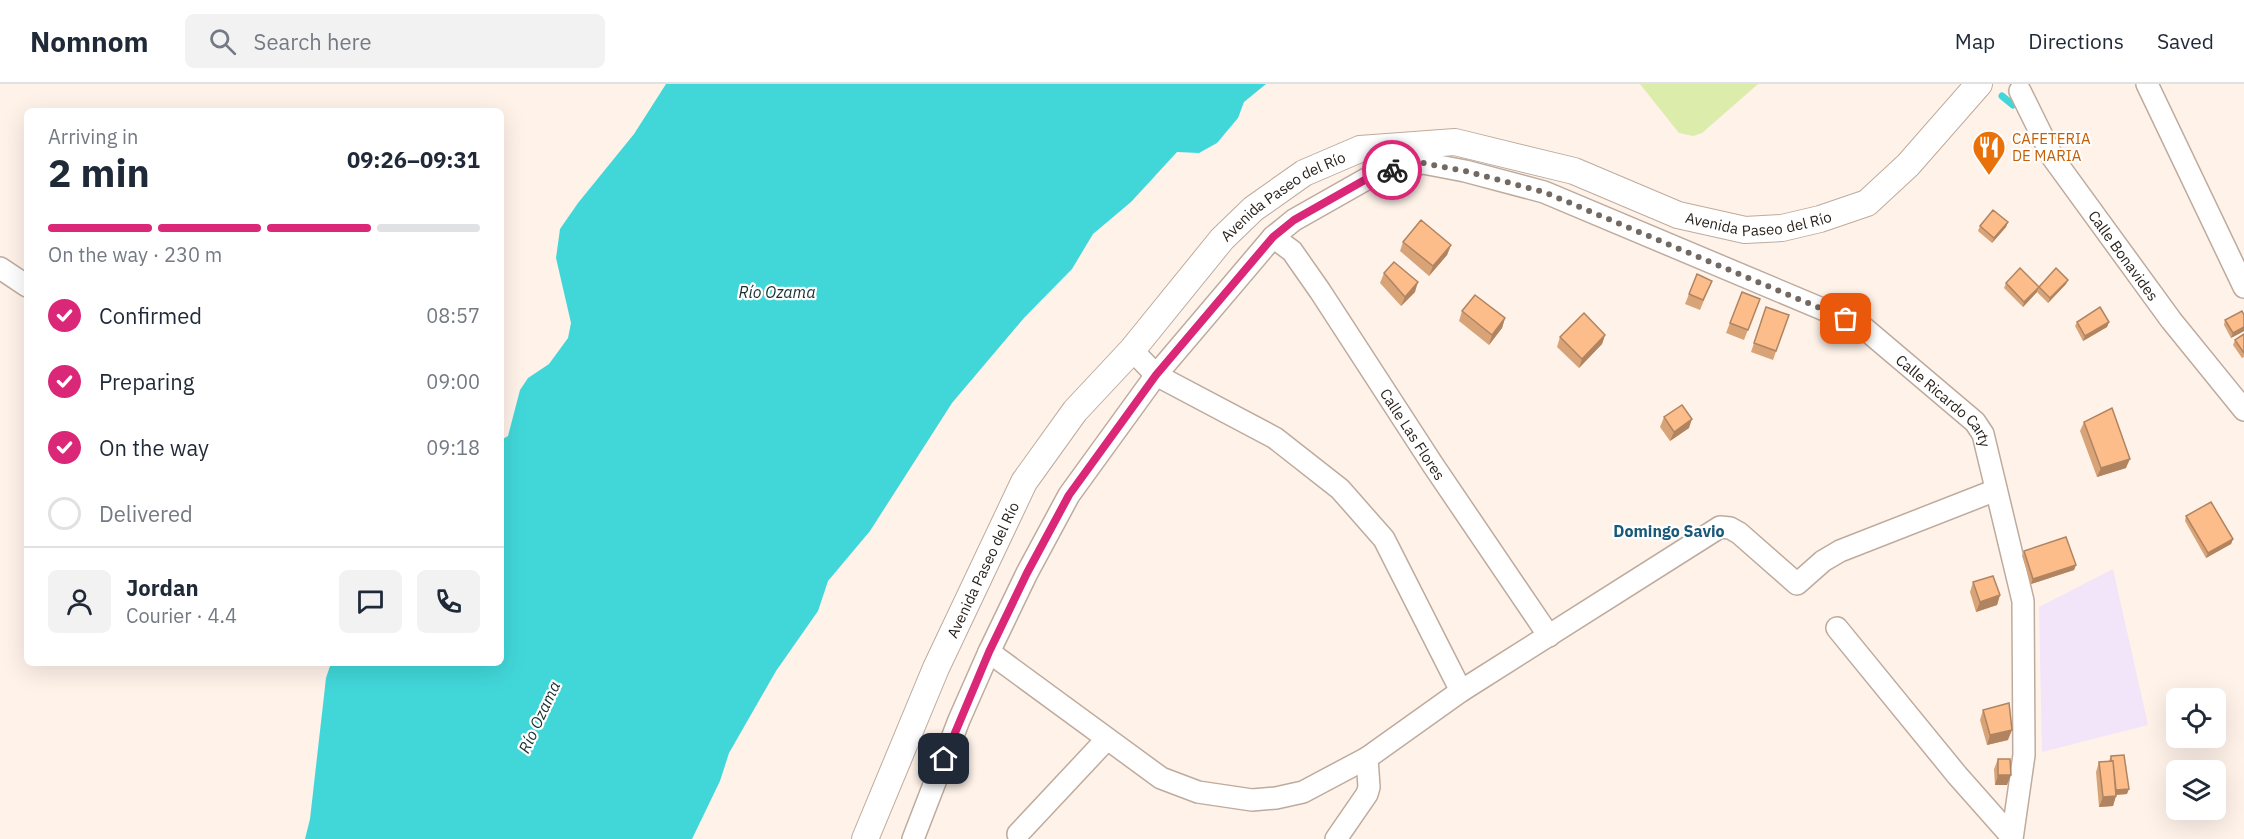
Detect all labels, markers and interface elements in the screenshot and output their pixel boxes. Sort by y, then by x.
search box [185,14,605,68]
text: Nomnom [30,23,149,60]
icon: search [206,25,239,58]
text: Search here [254,27,372,56]
text: Map [1955,27,1995,55]
text: Directions [2028,27,2124,55]
text: Saved [2157,27,2214,55]
text: Arriving in [48,123,138,150]
restaurant icon: CAFETERIA DE MARIA [1971,129,2007,176]
place label: CAFETERIA DE MARIA [2012,129,2091,165]
courier [1362,140,1422,200]
text: 09:26–09:31 [347,145,480,174]
text: 2 min [48,147,150,198]
street label: Avenida Paseo del Río [1216,147,1348,245]
icon: bike [1376,154,1409,187]
street label: Avenida Paseo del Río [1684,206,1834,240]
street label: Calle Bonavides [2085,206,2163,304]
text: On the way · 230 m [48,241,222,268]
water label: Río Ozama [739,282,815,302]
pin [1820,293,1871,344]
icon: check [48,299,81,332]
text: Confirmed [99,301,202,330]
text: 08:57 [426,302,480,329]
icon: bag [1829,302,1862,335]
street label: Calle Ricardo Carty [1892,350,1995,449]
icon: check [48,365,81,398]
text: Preparing [99,367,194,396]
text: 09:00 [426,368,480,395]
street label: Calle Las Flores [1376,385,1450,483]
icon: check [48,431,81,464]
text: On the way [99,433,209,462]
text: 09:18 [426,434,480,461]
text: Delivered [99,499,193,528]
street label: Avenida Paseo del Río [942,499,1023,641]
district label: Domingo Savio [1613,521,1725,541]
button: person [48,570,111,633]
button: chat [339,570,402,633]
button: phone [417,570,480,633]
text: Jordan [126,573,199,602]
text: Courier · 4.4 [126,602,237,629]
water label: Río Ozama [514,678,564,756]
map controls [2166,688,2226,820]
button: locate [2166,688,2226,748]
pin [918,733,969,784]
icon: home [927,742,960,775]
button: layers [2166,760,2226,820]

